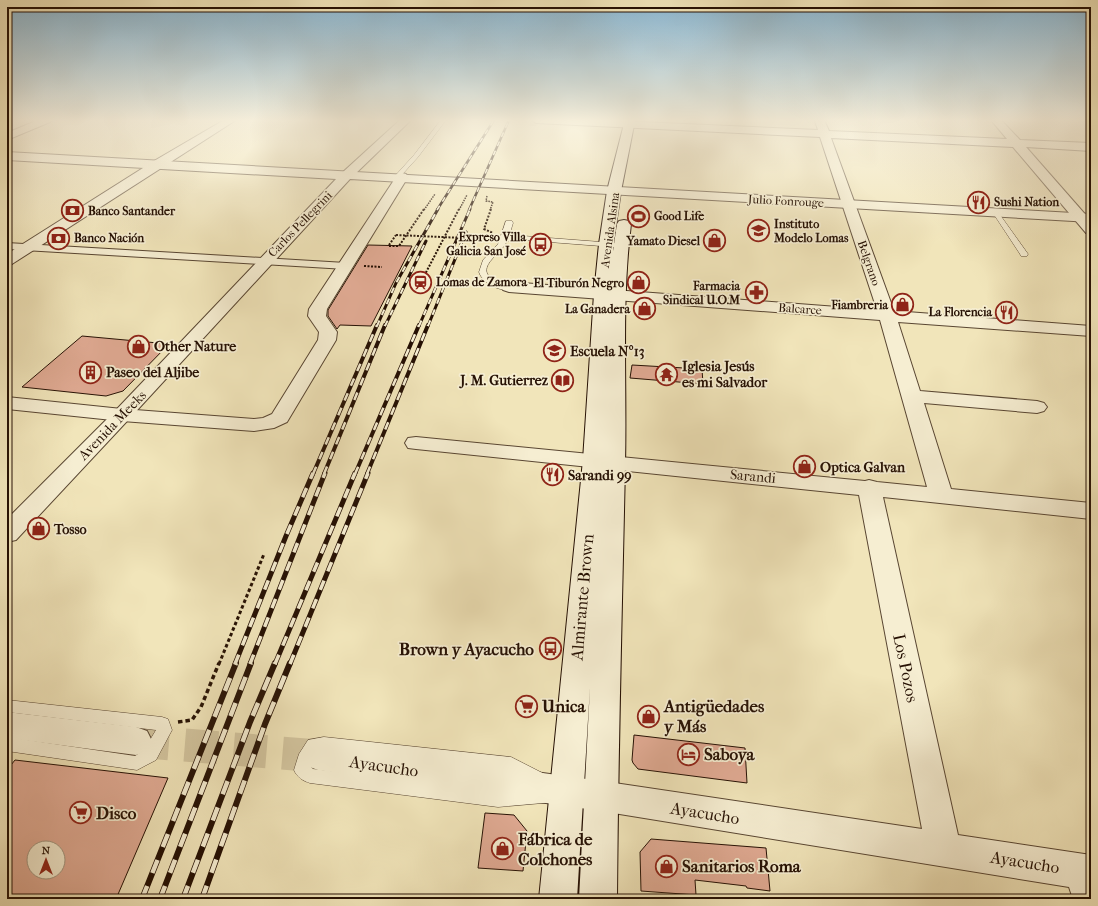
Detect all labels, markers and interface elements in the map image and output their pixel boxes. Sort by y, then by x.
street label: Carlos Pellegrini [265,188,335,260]
restaurant icon: Sushi Nation [966,189,992,215]
street label: Avenida Alsina [598,191,622,270]
street label: Julio Fonrouge [747,192,824,210]
place label: Sushi Nation [994,195,1060,209]
bank icon: Banco Santander [59,198,85,224]
sports icon: Good Life [626,203,652,229]
place label: Banco Santander [88,204,176,218]
place label: Good Life [654,209,704,223]
place label: Instituto Modelo Lomas [773,217,849,245]
school or university icon: Instituto Modelo Lomas [745,218,771,244]
bank icon: Banco Nación [46,225,72,251]
shop icon: Yamato Diesel [702,228,728,254]
place label: Expreso Villa Galicia San José [446,230,526,259]
place label: Banco Nación [74,231,145,245]
bus stop icon: Expreso Villa Galicia San José [528,231,554,257]
place label: Yamato Diesel [626,234,701,248]
street label: Belgrano [855,238,883,288]
station icon: Lomas de Zamora [408,269,434,295]
shop icon: El Tiburón Negro [626,270,652,296]
place label: Lomas de Zamora [436,275,528,289]
place label: El Tiburón Negro [533,276,624,291]
place label: Farmacia Sindical U.O.M [663,279,740,307]
pharmacy icon: Farmacia Sindical U.O.M [743,280,769,306]
shop icon: Fiambreria [890,292,916,318]
shop icon: La Ganadera [632,296,658,322]
place label: Fiambreria [830,298,888,312]
restaurant icon: La Florencia [994,299,1020,325]
street label: Balcarce [778,300,822,318]
place label: La Ganadera [565,302,630,316]
place label: La Florencia [929,305,992,319]
shop icon: Other Nature [126,333,152,359]
place label: Other Nature [154,338,236,355]
school or university icon: Escuela Nº13 [541,338,567,364]
place label: Escuela Nº13 [570,343,645,360]
place label: Iglesia Jesús es mi Salvador [682,358,768,391]
building icon: Paseo del Aljibe [77,359,103,385]
temple icon: Iglesia Jesús es mi Salvador [654,361,680,387]
place label: Paseo del Aljibe [106,364,199,381]
library icon: J. M. Gutierrez [550,367,576,393]
place label: J. M. Gutierrez [458,372,549,389]
street label: Avenida Meeks [74,387,150,465]
shop icon: Optica Galvan [791,454,817,480]
place label: Optica Galvan [820,459,906,476]
restaurant icon: Sarandi 99 [539,462,565,488]
street label: Sarandi [729,466,777,487]
place label: Sarandi 99 [568,467,632,484]
shop icon: Tosso [25,516,51,542]
place label: Tosso [53,521,87,538]
street label: Almirante Brown [566,533,598,662]
street label: Los Pozos [889,632,923,704]
bus stop icon: Brown y Ayacucho [537,636,563,662]
place label: Brown y Ayacucho [399,639,534,660]
supermarket icon: Unica [514,693,540,719]
place label: Unica [541,696,586,716]
place label: Antigüedades y Más [663,696,765,737]
shop icon: Antigüedades y Más [635,703,661,729]
hotel icon: Saboya [676,741,702,767]
place label: Saboya [704,744,755,765]
street label: Ayacucho [347,751,420,781]
street label: Ayacucho [668,798,741,828]
supermarket icon: Disco [67,800,93,826]
place label: Disco [96,803,137,823]
place label: Fábrica de Colchones [517,829,593,869]
shop icon: Fábrica de Colchones [490,836,516,862]
north arrow [26,840,66,880]
text: N [42,844,51,857]
street label: Ayacucho [988,847,1061,877]
shop icon: Sanitarios Roma [654,853,680,879]
place label: Sanitarios Roma [682,856,802,876]

